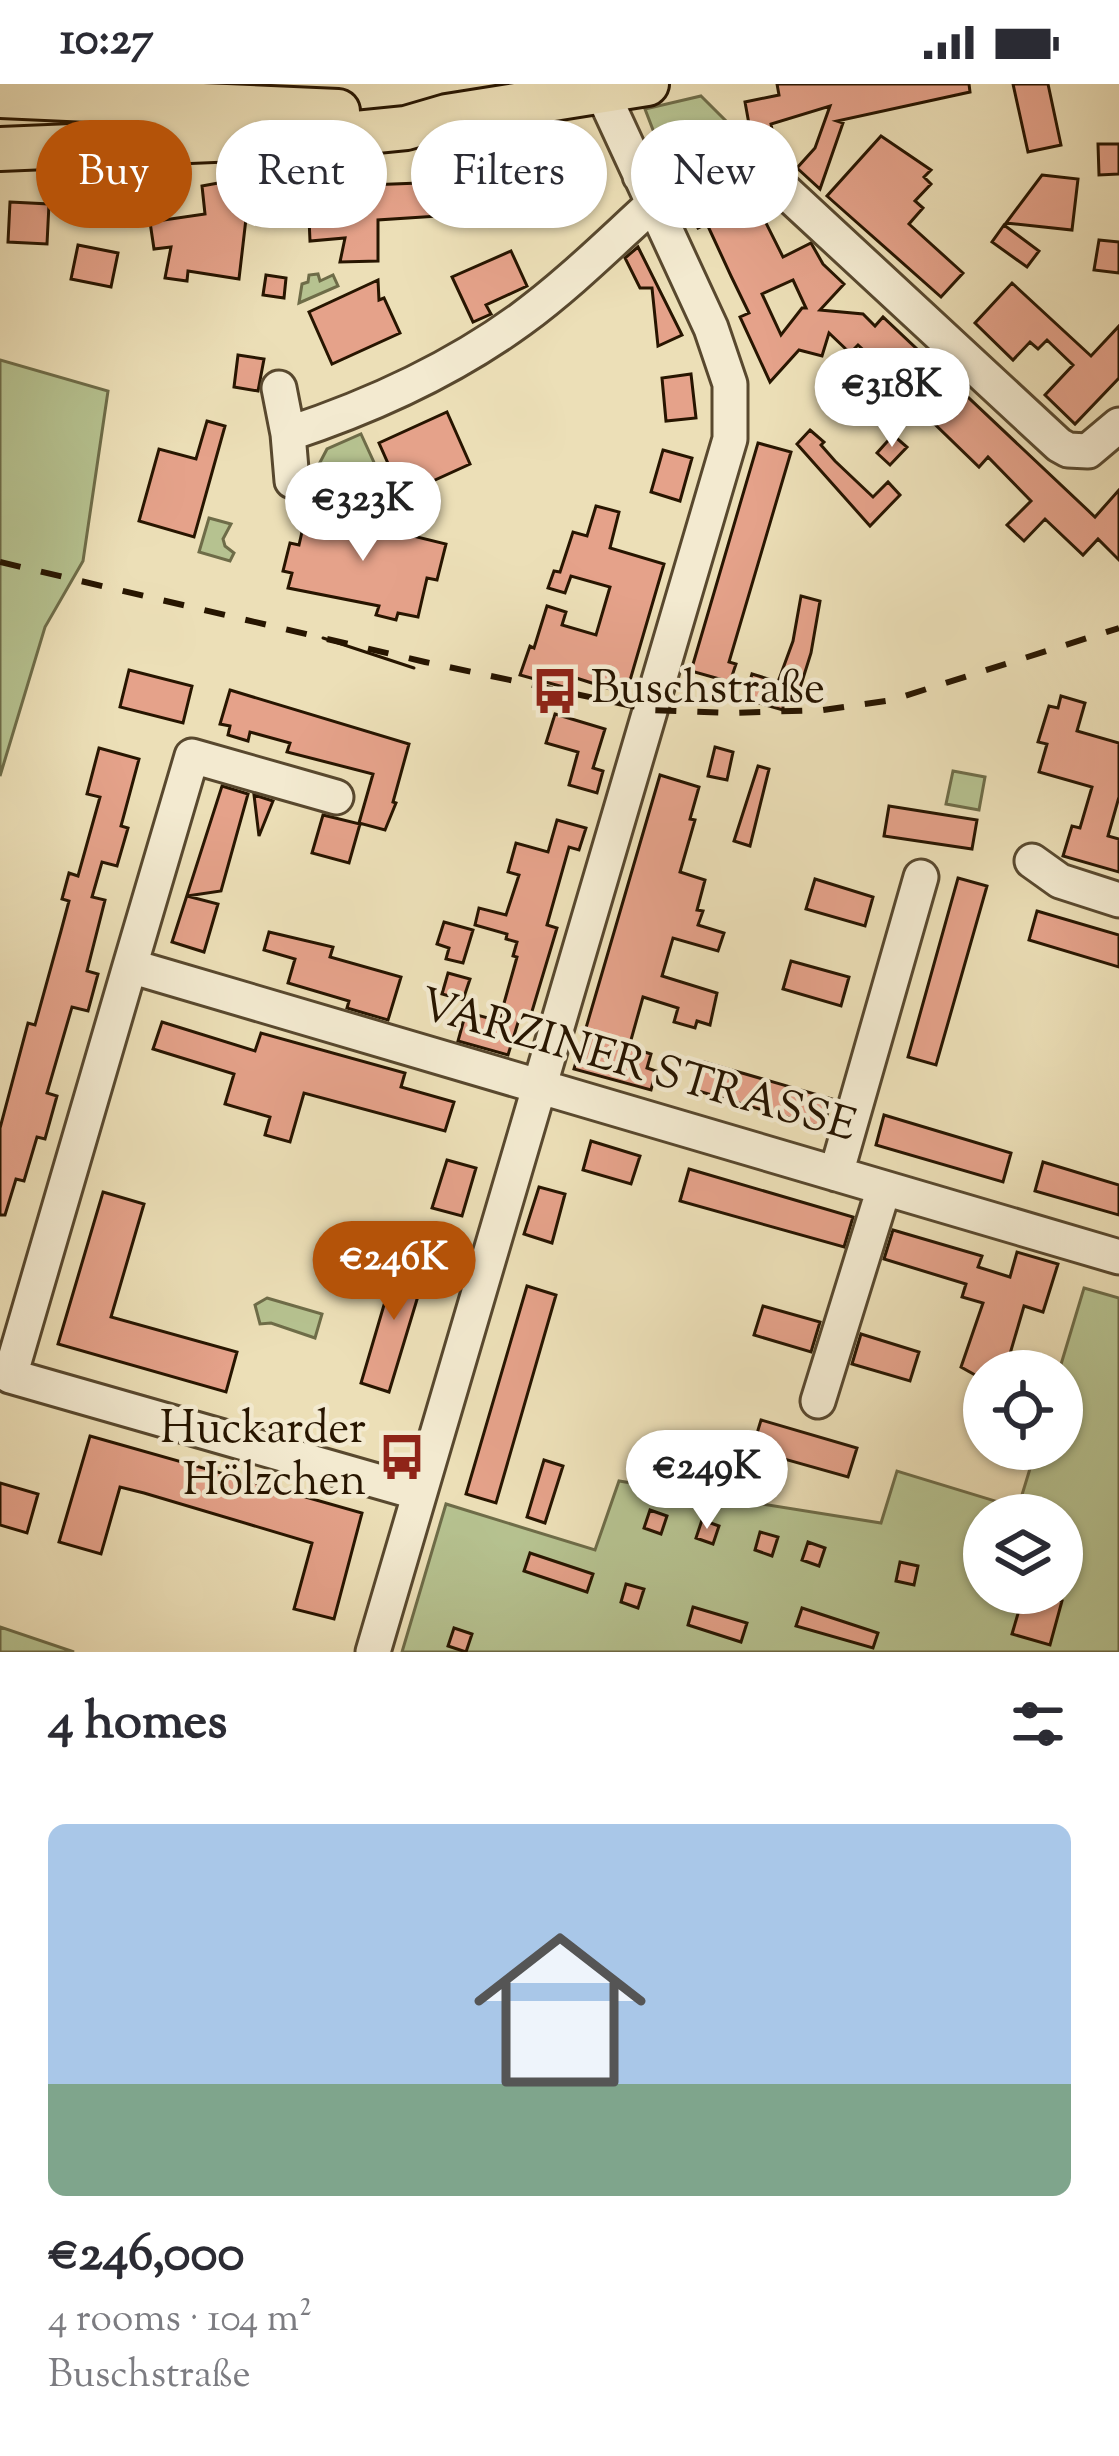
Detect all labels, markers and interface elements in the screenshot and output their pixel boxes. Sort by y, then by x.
text: 10:27 [60,10,154,75]
chip: Buy [36,120,192,228]
chip: Rent [216,120,387,228]
chip: Filters [411,120,607,228]
chip: New [631,120,798,228]
pin: €318K [808,348,976,450]
text: €318K [842,359,942,415]
pin: €323K [279,462,447,564]
text: €323K [312,473,414,529]
place label: Buschstraße [591,659,825,724]
bus stop icon: Buschstraße [530,666,580,716]
street label: VARZINER STRASSE [411,975,863,1161]
pin: €246K [310,1221,478,1323]
text: €246K [340,1232,448,1288]
map controls [963,1350,1083,1614]
button: locate [963,1350,1083,1470]
place label: Huckarder Hölzchen [160,1399,366,1516]
pin: €249K [623,1430,791,1532]
bus stop icon: Huckarder Hölzchen [377,1432,427,1482]
text: €249K [653,1441,761,1497]
button: layers [963,1494,1083,1614]
text: 4 homes [48,1688,227,1761]
icon: filters [1005,1691,1071,1757]
icon: home [452,1902,668,2118]
text: €246,000 [48,2220,245,2293]
text: 4 rooms · 104 m² [48,2293,312,2349]
text: Buschstraße [48,2349,251,2405]

